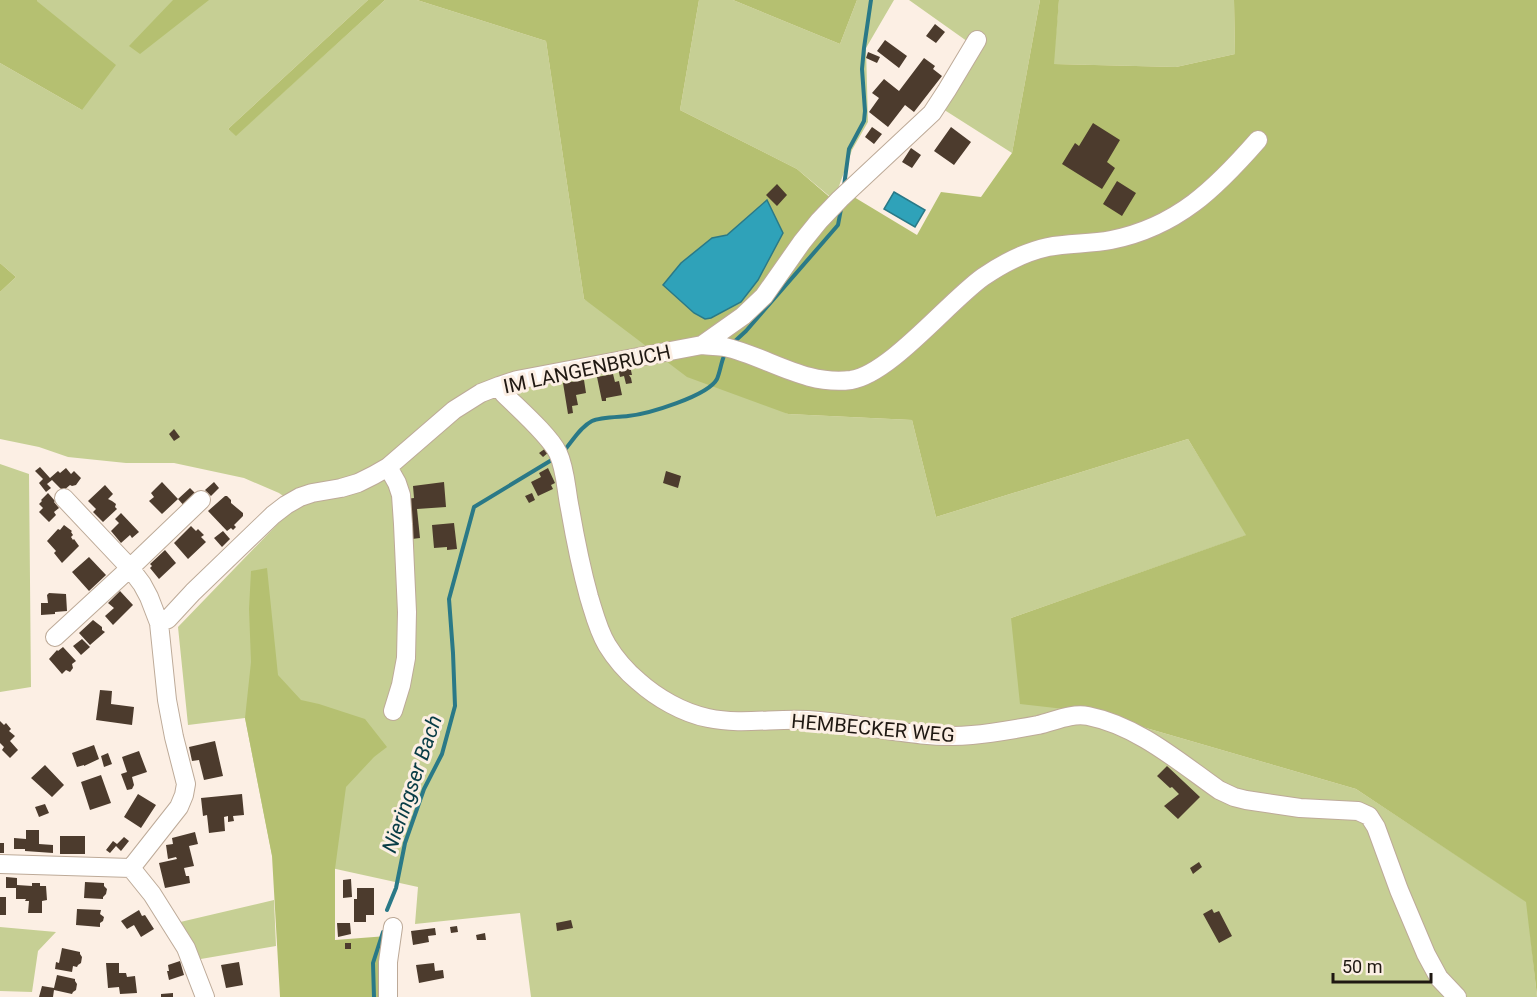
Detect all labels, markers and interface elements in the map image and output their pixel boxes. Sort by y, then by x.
street label: IM LANGENBRUCH [501,340,673,398]
street label: HEMBECKER WEG [790,709,956,747]
water label: Nieringser Bach [377,712,447,856]
scale bar [1333,946,1430,984]
text: 50 m [1342,956,1382,977]

